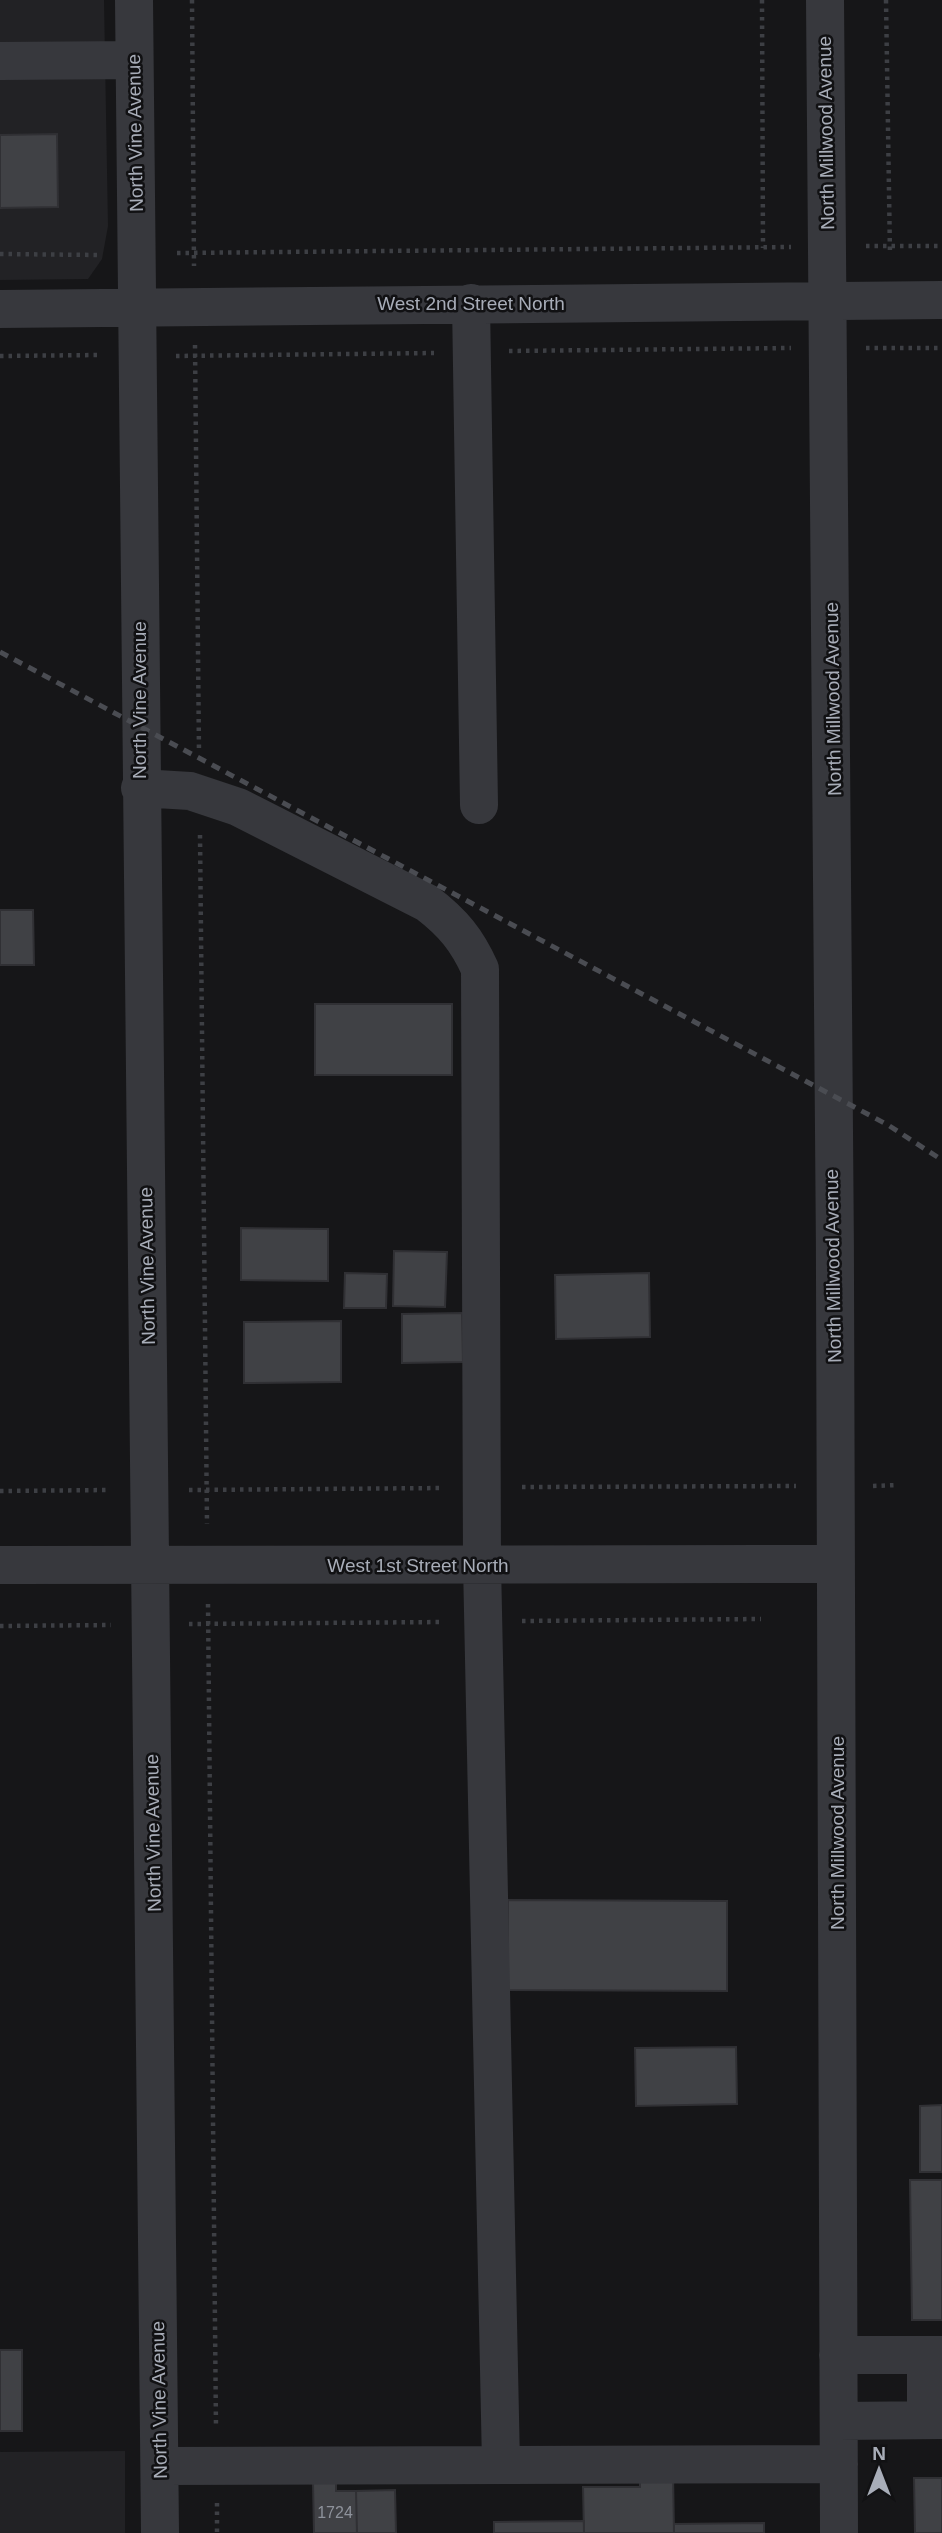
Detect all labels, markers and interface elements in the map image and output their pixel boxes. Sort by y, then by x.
street label: North Millwood Avenue [814,36,838,230]
street label: North Vine Avenue [123,54,147,212]
street label: West 2nd Street North [377,293,565,314]
street label: North Millwood Avenue [821,602,845,796]
street label: North Vine Avenue [129,621,150,779]
street label: North Millwood Avenue [821,1169,845,1363]
street label: North Vine Avenue [135,1187,159,1345]
street label: West 1st Street North [327,1555,509,1576]
street label: North Millwood Avenue [827,1736,848,1930]
street label: North Vine Avenue [141,1754,165,1912]
street label: North Vine Avenue [147,2321,171,2479]
north arrow [844,2435,914,2505]
text: N [872,2443,886,2464]
house number: 1724 [317,2504,353,2521]

